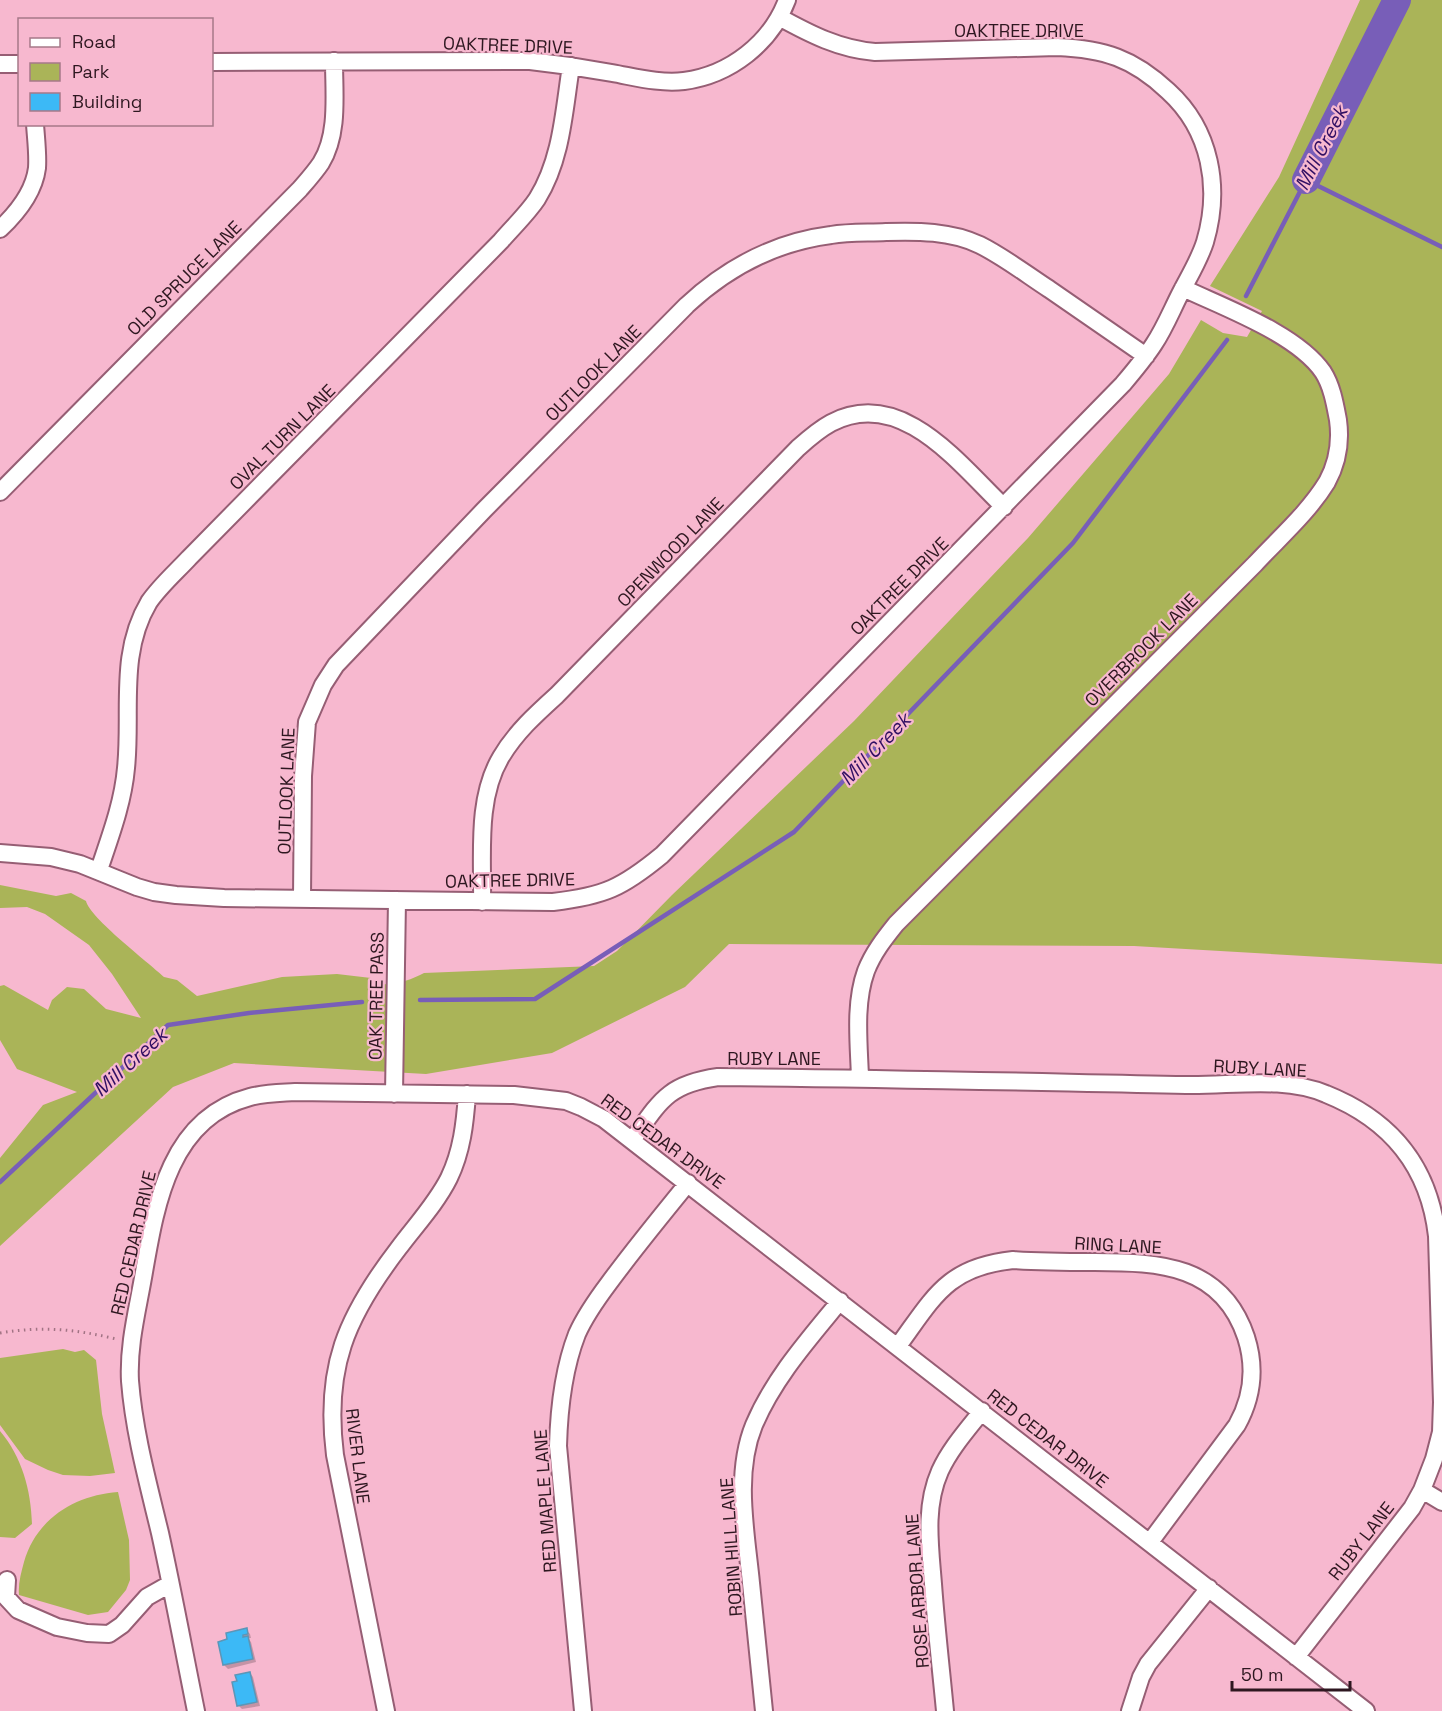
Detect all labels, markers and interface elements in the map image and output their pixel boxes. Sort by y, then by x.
legend [18,18,213,126]
street label: OAKTREE DRIVE [954,19,1084,42]
text: Road [72,30,116,53]
street label: OAKTREE DRIVE [443,31,573,59]
text: Park [72,60,110,83]
text: Building [72,90,142,113]
water label: Mill Creek [1289,99,1354,195]
street label: OLD SPRUCE LANE [122,216,246,340]
street label: OUTLOOK LANE [540,320,646,426]
street label: OVAL TURN LANE [224,379,340,495]
street label: OPENWOOD LANE [612,492,728,612]
street label: OAKTREE DRIVE [845,532,953,640]
street label: OVERBROOK LANE [1080,589,1202,711]
water label: Mill Creek [834,705,918,791]
street label: OUTLOOK LANE [272,727,300,855]
street label: OAKTREE DRIVE [445,867,575,893]
street label: OAK TREE PASS [363,932,389,1060]
water label: Mill Creek [87,1020,174,1102]
street label: RUBY LANE [727,1047,821,1070]
street label: RUBY LANE [1213,1054,1307,1082]
street label: RED CEDAR DRIVE [596,1088,730,1194]
street label: RED CEDAR DRIVE [105,1168,161,1318]
street label: RING LANE [1074,1231,1162,1259]
street label: RED CEDAR DRIVE [983,1383,1113,1493]
street label: RIVER LANE [341,1407,375,1505]
street label: RED MAPLE LANE [529,1429,561,1573]
street label: ROBIN HILL LANE [715,1477,747,1617]
street label: RUBY LANE [1323,1497,1399,1585]
street label: ROSE ARBOR LANE [900,1513,934,1669]
scale bar [1232,1654,1350,1692]
text: 50 m [1241,1663,1283,1686]

